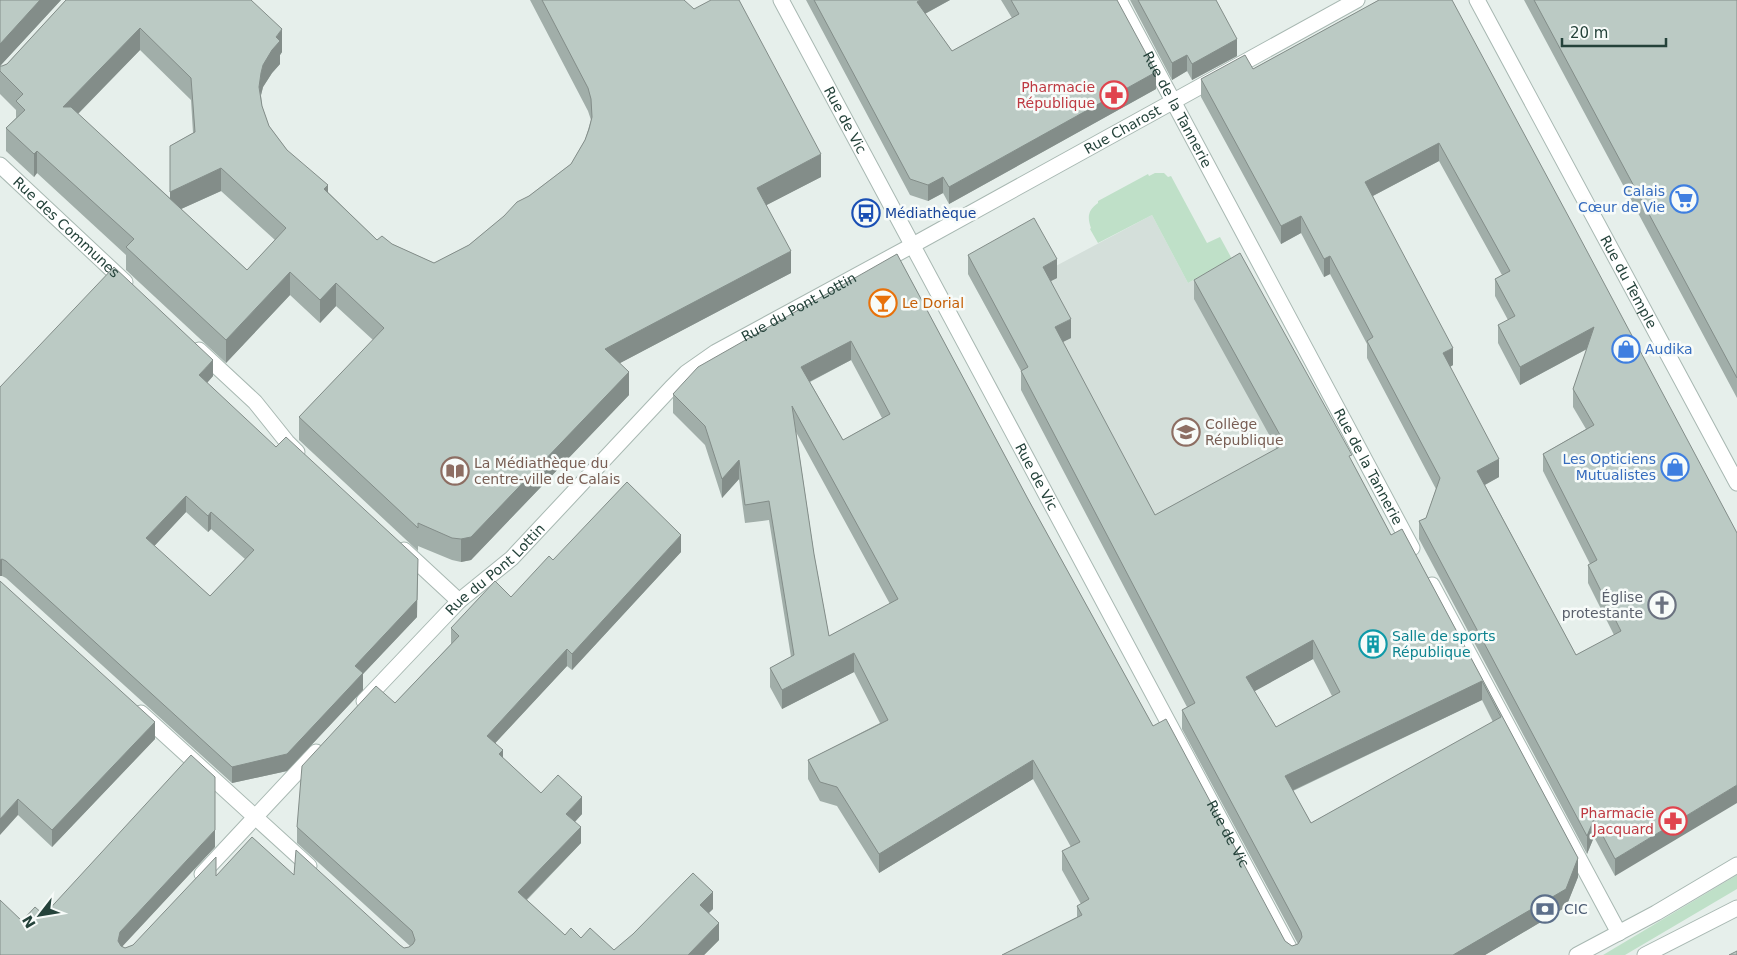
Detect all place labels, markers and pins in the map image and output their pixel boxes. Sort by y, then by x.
place label: Pharmacie République [1016,79,1095,111]
pharmacy icon: Pharmacie République [1099,80,1129,110]
place label: Calais Cœur de Vie [1578,183,1665,215]
supermarket icon: Calais Cœur de Vie [1669,184,1699,214]
bus stop icon: Médiathèque [851,198,881,228]
place label: Médiathèque [885,205,976,221]
bar icon: Le Dorial [868,288,898,318]
place label: Le Dorial [902,295,964,311]
shop icon: Audika [1611,334,1641,364]
place label: Audika [1645,341,1693,357]
place label: Collège République [1205,416,1284,448]
school or university icon: Collège République [1171,417,1201,447]
place label: Les Opticiens Mutualistes [1562,451,1656,483]
shop icon: Les Opticiens Mutualistes [1660,452,1690,482]
place label: La Médiathèque du centre-ville de Calais [474,455,620,487]
library icon: La Médiathèque du centre-ville de Calais [440,456,470,486]
place label: Église protestante [1562,589,1643,621]
church icon: Église protestante [1647,590,1677,620]
place label: Salle de sports République [1392,628,1496,660]
building icon: Salle de sports République [1358,629,1388,659]
place label: Pharmacie Jacquard [1580,805,1654,837]
pharmacy icon: Pharmacie Jacquard [1658,806,1688,836]
bank icon: CIC [1530,894,1560,924]
place label: CIC [1564,901,1588,917]

